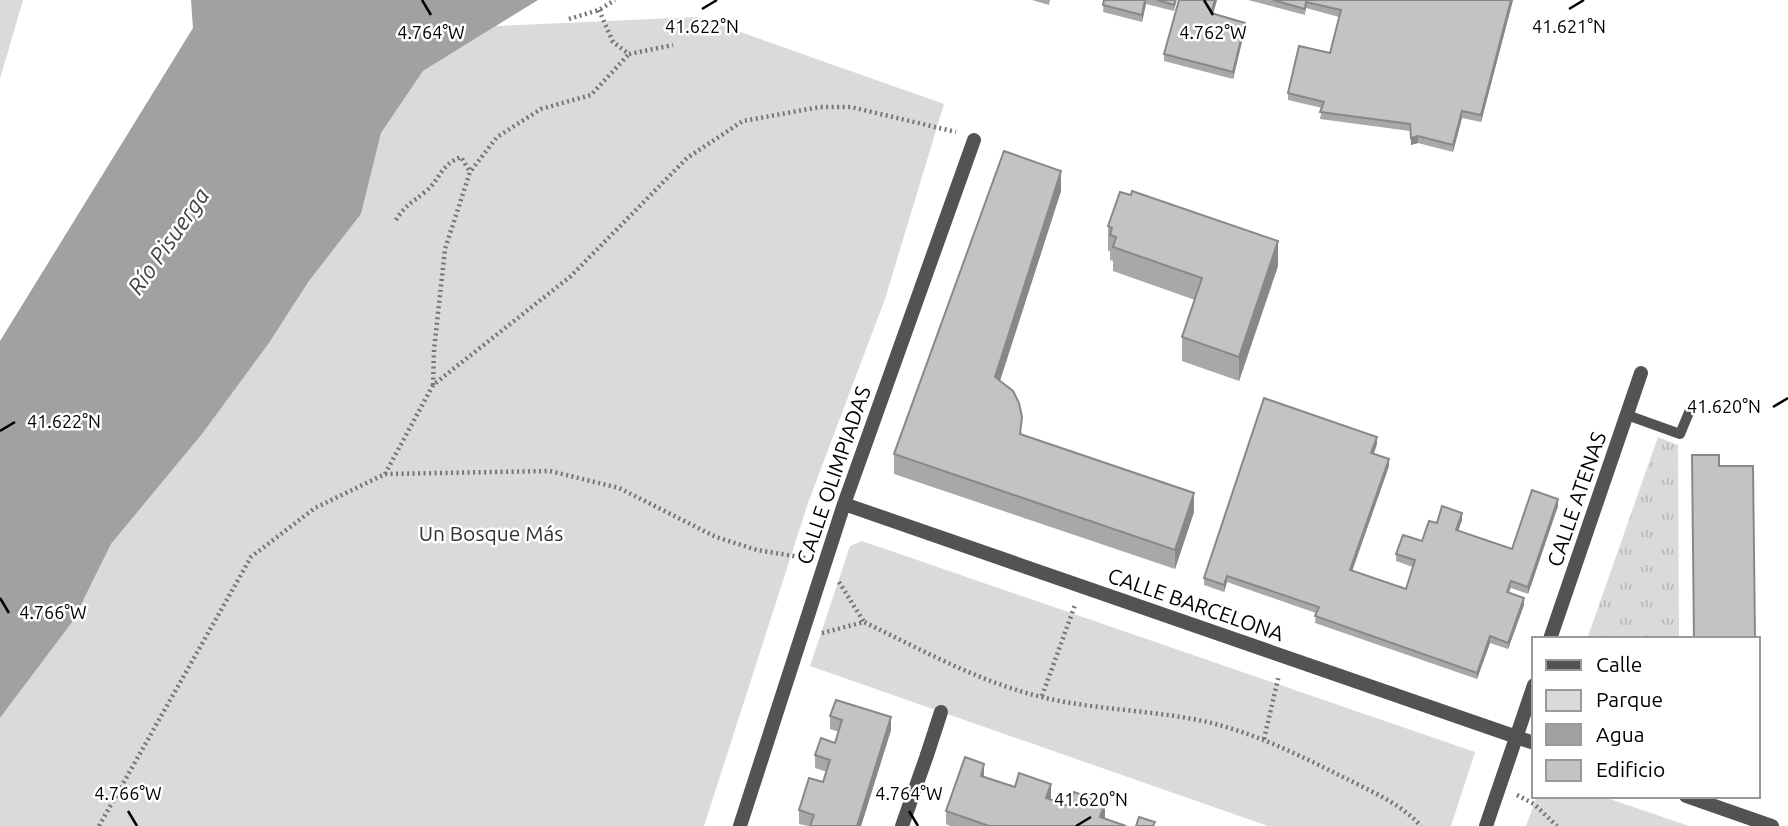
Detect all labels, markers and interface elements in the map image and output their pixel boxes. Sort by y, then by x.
text: 41.622°N [665,16,739,36]
text: 41.621°N [1532,16,1606,36]
text: 4.764°W [397,22,465,42]
text: 4.762°W [1179,22,1247,42]
water label: Río Pisuerga [122,183,214,299]
street label: CALLE OLIMPIADAS [791,383,875,567]
text: 41.620°N [1687,396,1761,416]
text: 41.622°N [27,411,101,431]
street label: CALLE ATENAS [1542,428,1610,570]
park label: Un Bosque Más [419,521,563,545]
street label: CALLE BARCELONA [1105,563,1287,645]
text: 4.766°W [19,602,87,622]
legend [1532,637,1760,798]
text: Calle [1596,652,1642,676]
text: Parque [1596,687,1663,711]
text: Agua [1596,722,1645,746]
text: Edificio [1596,757,1665,781]
text: 4.766°W [94,783,162,803]
text: 4.764°W [875,783,943,803]
text: 41.620°N [1054,789,1128,809]

